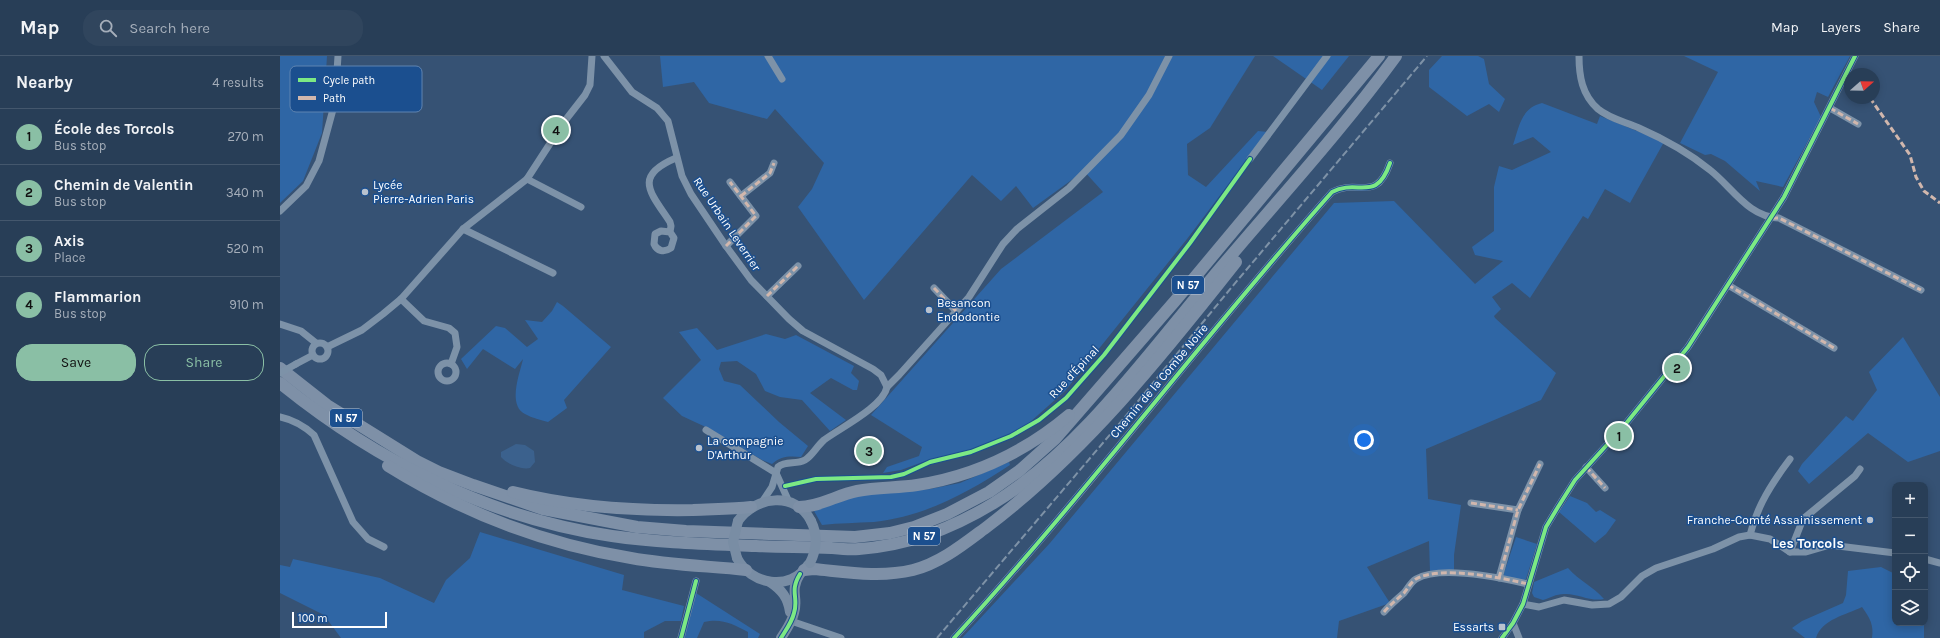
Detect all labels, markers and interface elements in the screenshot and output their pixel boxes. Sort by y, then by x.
search box [83,10,363,46]
text: Map [20,17,59,39]
icon: search [97,17,119,39]
text: Search here [129,19,210,37]
text: Map [1771,19,1799,36]
text: Layers [1821,19,1861,36]
text: Share [1883,19,1920,36]
legend [290,66,422,112]
north arrow [1844,68,1880,104]
text: Nearby [16,72,73,92]
text: Cycle path [323,74,375,87]
text: 4 results [212,75,264,90]
text: Path [323,92,346,105]
pin: 4 [543,115,569,145]
text: École des Torcols [54,120,174,138]
text: 1 [27,129,31,144]
text: 270 m [227,129,264,144]
text: Bus stop [54,138,106,153]
street label: Rue Urbain Leverrier [690,175,764,274]
text: Chemin de Valentin [54,176,193,194]
place label: Lycée Pierre-Adrien Paris [373,178,474,206]
text: 2 [25,185,33,200]
text: 340 m [226,185,264,200]
marker: Lycée Pierre-Adrien Paris [360,187,370,197]
text: Bus stop [54,194,106,209]
text: Axis [54,232,85,250]
text: 3 [25,241,33,256]
text: 520 m [226,241,264,256]
text: Place [54,250,85,265]
road number: N 57 [1172,276,1204,294]
text: Flammarion [54,288,141,306]
place label: Besancon Endodontie [937,296,1000,324]
text: 4 [25,297,33,312]
text: 910 m [229,297,264,312]
marker: Besancon Endodontie [924,305,934,315]
text: Bus stop [54,306,106,321]
street label: Chemin de la Combe Noire [1107,321,1211,441]
street label: Rue d'Épinal [1045,342,1102,401]
button: Save [16,344,136,381]
button: Share [144,344,264,381]
pin: 2 [1664,353,1690,383]
road number: N 57 [330,409,362,427]
pin: 1 [1606,421,1632,451]
your location [1354,430,1374,450]
place label: La compagnie D'Arthur [707,434,783,462]
pin: 3 [856,436,882,466]
marker: La compagnie D'Arthur [694,443,704,453]
map controls [1892,482,1928,626]
button: + [1892,482,1928,518]
place label: Franche-Comté Assainissement [1687,513,1862,527]
marker: Franche-Comté Assainissement [1865,515,1875,525]
button: − [1892,518,1928,554]
road number: N 57 [908,527,940,545]
district label: Les Torcols [1772,535,1844,552]
button: locate [1892,554,1928,590]
button: layers [1892,590,1928,626]
scale bar [292,610,387,629]
text: 100 m [298,612,328,625]
place label: Essarts [1453,620,1494,634]
marker: Essarts [1497,622,1507,632]

